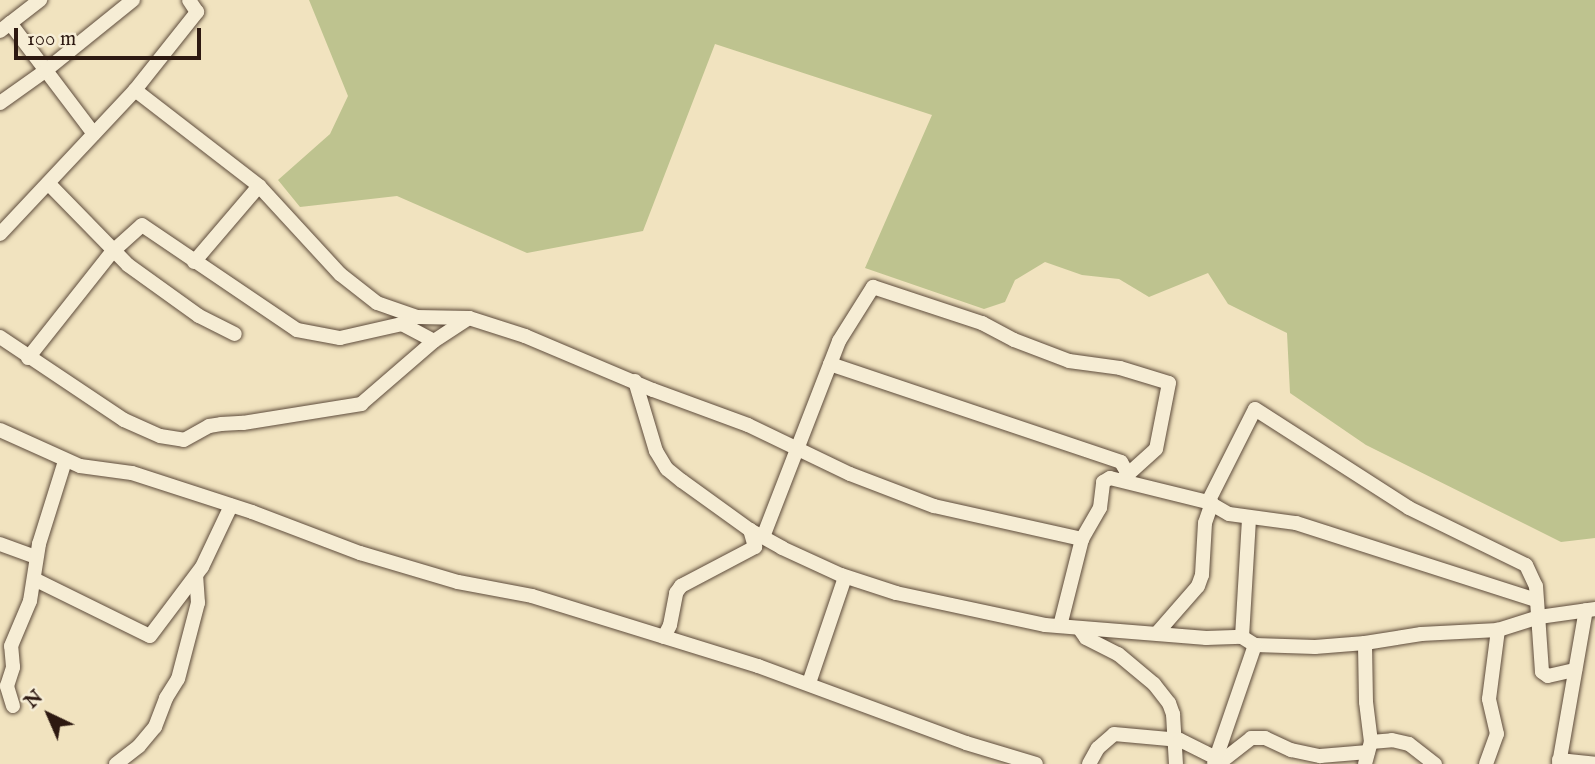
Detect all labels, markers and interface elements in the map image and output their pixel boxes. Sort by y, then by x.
scale bar [18,14,205,58]
text: 100 m [27,26,76,53]
north arrow [14,680,84,750]
text: N [20,686,49,714]

